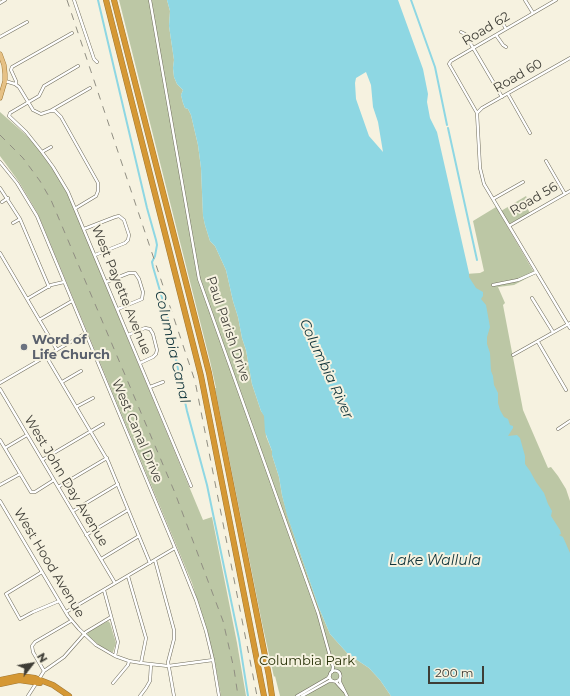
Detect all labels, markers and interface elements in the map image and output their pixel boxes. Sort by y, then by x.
street label: Road 62 [459,9,513,49]
street label: Road 60 [491,56,545,96]
street label: Road 56 [507,179,561,219]
street label: West Payette Avenue [88,223,154,357]
street label: Paul Parish Drive [203,274,253,384]
water label: Columbia Canal [151,289,193,405]
water label: Columbia River [296,316,356,422]
place label: Word of Life Church [32,332,110,363]
marker: Word of Life Church [19,342,29,352]
street label: West Canal Drive [108,377,166,485]
street label: West John Day Avenue [21,413,111,549]
street label: West Hood Avenue [10,506,88,620]
water label: Lake Wallula [389,553,481,569]
north arrow [12,644,52,684]
text: N [34,650,51,665]
park label: Columbia Park [259,653,355,669]
scale bar [430,658,486,684]
text: 200 m [435,665,474,680]

